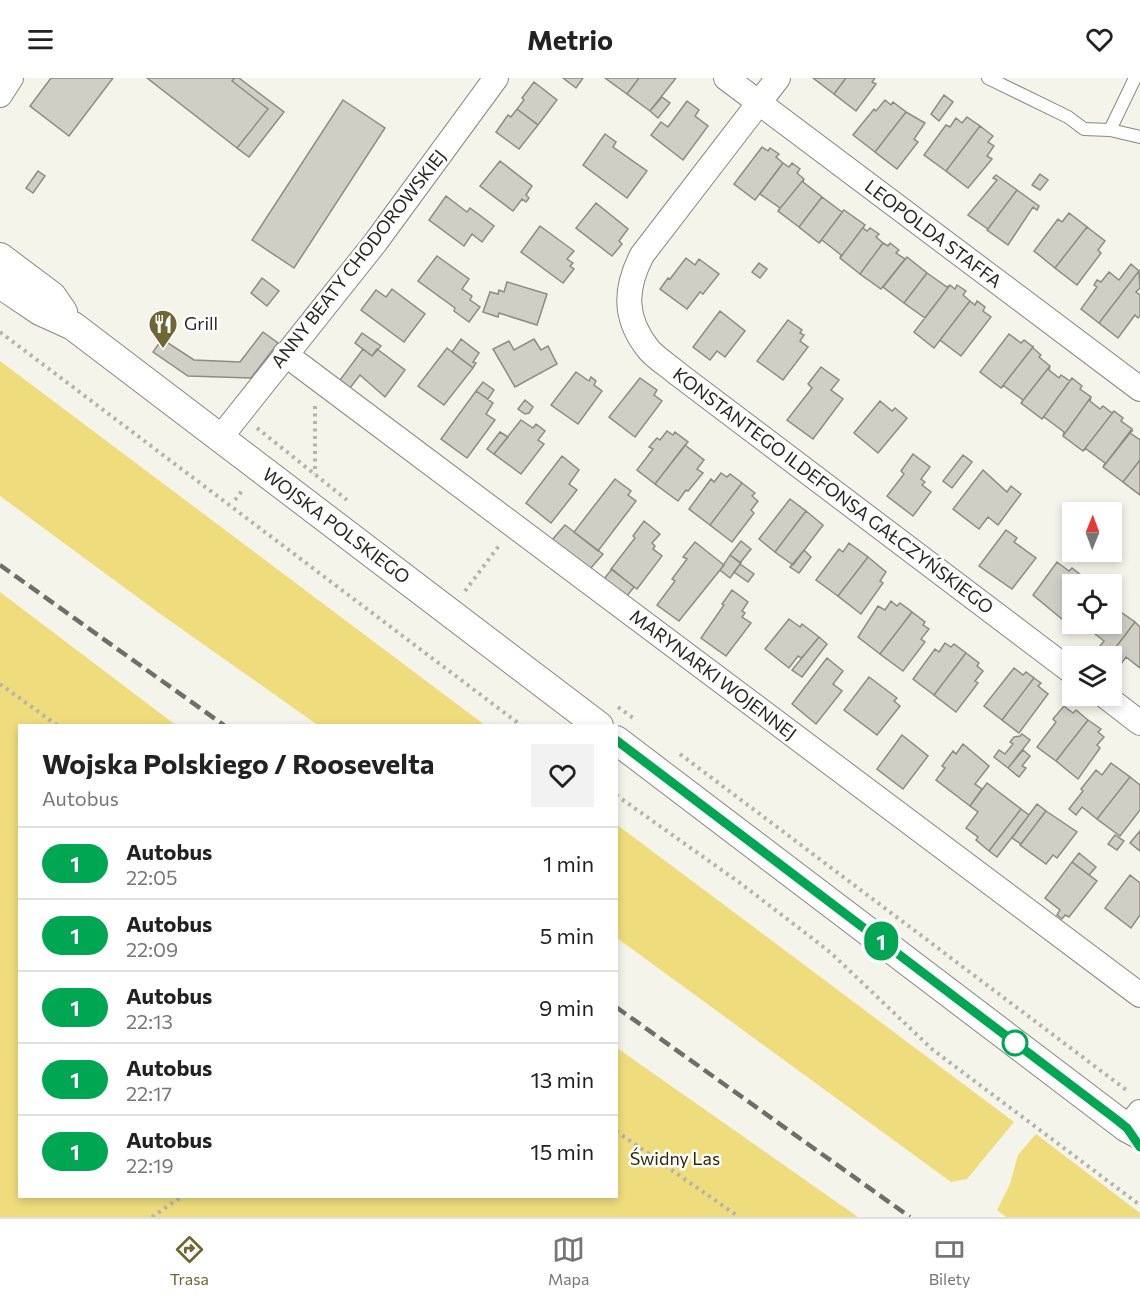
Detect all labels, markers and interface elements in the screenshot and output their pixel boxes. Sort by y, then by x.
icon: menu [24,23,57,56]
text: Metrio [527,23,613,56]
icon: heart [1083,23,1116,56]
street label: ANNY BEATY CHODOROWSKIEJ [266,145,450,372]
street label: LEOPOLDA STAFFA [861,175,1006,292]
restaurant icon: Grill [147,308,179,350]
place label: Grill [184,312,218,334]
street label: KONSTANTEGO ILDEFONSA GAŁCZYŃSKIEGO [669,362,998,618]
street label: WOJSKA POLSKIEGO [259,463,415,588]
north arrow [1062,502,1122,562]
map controls [1062,502,1122,706]
button: locate [1062,574,1122,634]
street label: MARYNARKI WOJENNEJ [626,604,801,744]
button: layers [1062,646,1122,706]
button: heart [531,744,594,807]
text: Wojska Polskiego / Roosevelta [42,746,435,780]
text: Autobus [42,786,119,810]
text: Autobus [126,838,212,865]
text: 1 min [543,850,594,877]
text: 1 [70,851,80,876]
text: 22:05 [126,865,177,889]
text: Autobus [126,910,212,937]
text: 5 min [540,922,594,949]
line badge: 1 [862,922,900,960]
text: 1 [70,923,80,948]
text: 1 [876,929,886,954]
text: 22:09 [126,937,178,961]
text: Autobus [126,982,212,1009]
text: 9 min [539,994,594,1021]
text: 1 [70,995,80,1020]
text: 22:13 [126,1009,173,1033]
unlabelled marker [1002,1030,1028,1056]
text: Autobus [126,1054,212,1081]
text: 13 min [530,1066,594,1093]
text: 1 [70,1067,80,1092]
text: 22:17 [126,1081,172,1105]
text: Autobus [126,1126,212,1153]
text: 15 min [530,1138,594,1165]
text: 1 [70,1139,80,1164]
park label: Świdny Las [630,1147,720,1169]
text: 22:19 [126,1153,174,1177]
tab: Trasa [170,1233,209,1288]
tab: Mapa [548,1233,589,1288]
tab: Bilety [929,1233,970,1288]

